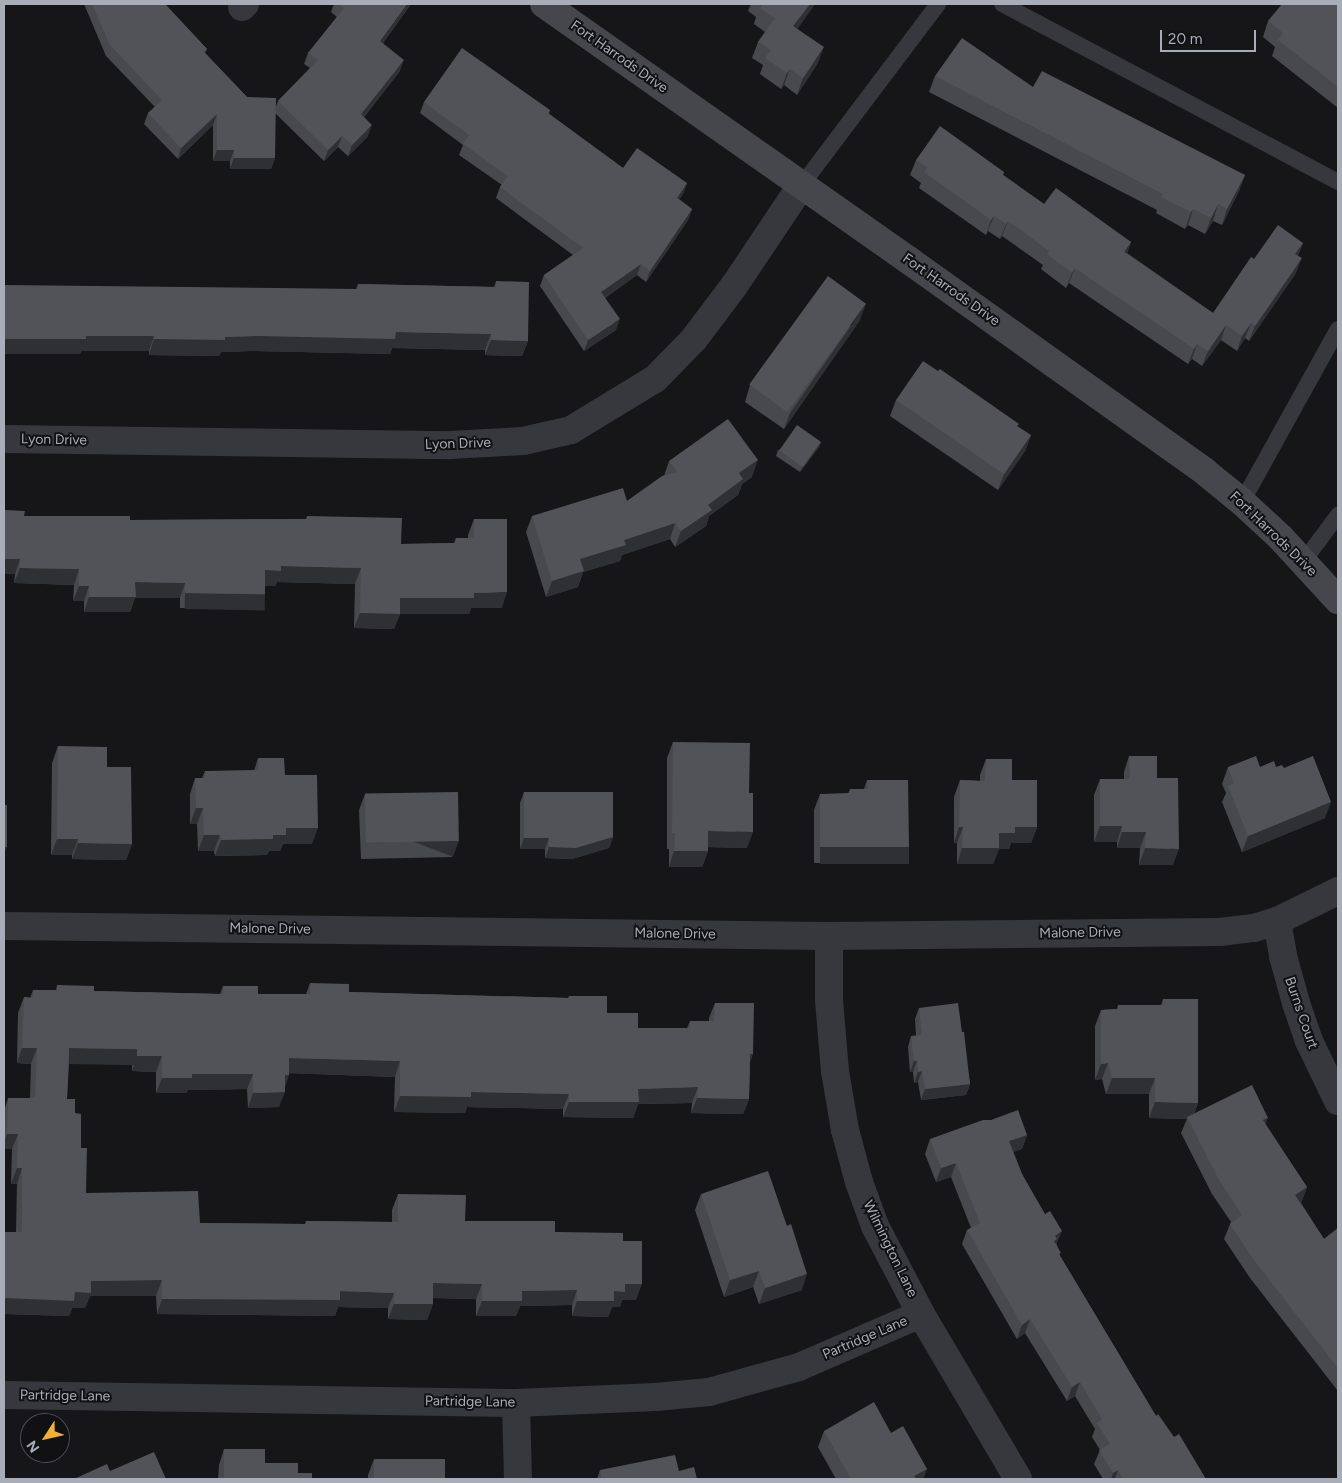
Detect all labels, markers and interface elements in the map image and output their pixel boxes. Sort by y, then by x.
street label: Fort Harrods Drive [567,17,671,97]
scale bar [1162,20,1258,52]
text: 20 m [1168,30,1202,48]
street label: Fort Harrods Drive [899,250,1003,330]
street label: Lyon Drive [21,431,87,449]
street label: Lyon Drive [425,434,491,454]
street label: Fort Harrods Drive [1226,488,1320,580]
street label: Malone Drive [229,920,311,938]
street label: Malone Drive [1039,924,1121,942]
street label: Malone Drive [634,925,716,943]
street label: Burns Court [1281,975,1321,1051]
street label: Wilmington Lane [859,1198,921,1300]
street label: Partridge Lane [820,1313,910,1363]
street label: Partridge Lane [20,1387,110,1405]
street label: Partridge Lane [425,1393,515,1411]
north arrow [20,1413,70,1463]
text: N [23,1437,43,1456]

